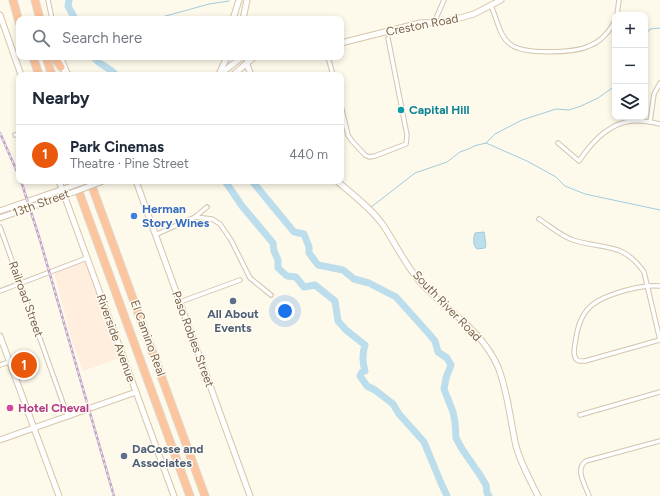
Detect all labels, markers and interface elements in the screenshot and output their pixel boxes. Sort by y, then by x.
street label: Creston Road [385,11,459,39]
map controls [612,12,648,120]
button: + [612,12,648,48]
search box [16,16,344,60]
icon: search [30,27,52,49]
text: Search here [62,29,142,47]
button: − [612,48,648,84]
button: layers [612,84,648,120]
text: Nearby [32,88,90,108]
place label: Capital Hill [409,103,469,117]
marker: Capital Hill [396,105,406,115]
text: Park Cinemas [70,138,164,156]
text: 1 [42,147,48,162]
text: 440 m [289,147,328,162]
text: Theatre · Pine Street [70,156,189,171]
street label: 13th Street [11,186,72,220]
place label: Herman Story Wines [142,202,210,230]
marker: Herman Story Wines [129,211,139,221]
street label: Railroad Street [6,259,46,339]
street label: South River Road [410,268,484,344]
street label: Paso Robles Street [169,289,217,389]
street label: Riverside Avenue [94,292,139,384]
marker: All About Events [228,296,238,306]
street label: El Camino Real [128,298,168,378]
your location [275,301,295,321]
place label: All About Events [207,307,259,335]
pin: 1 [11,350,37,380]
place label: Hotel Cheval [18,401,89,415]
marker: Hotel Cheval [5,403,15,413]
place label: DaCosse and Associates [132,442,204,470]
marker: DaCosse and Associates [119,451,129,461]

